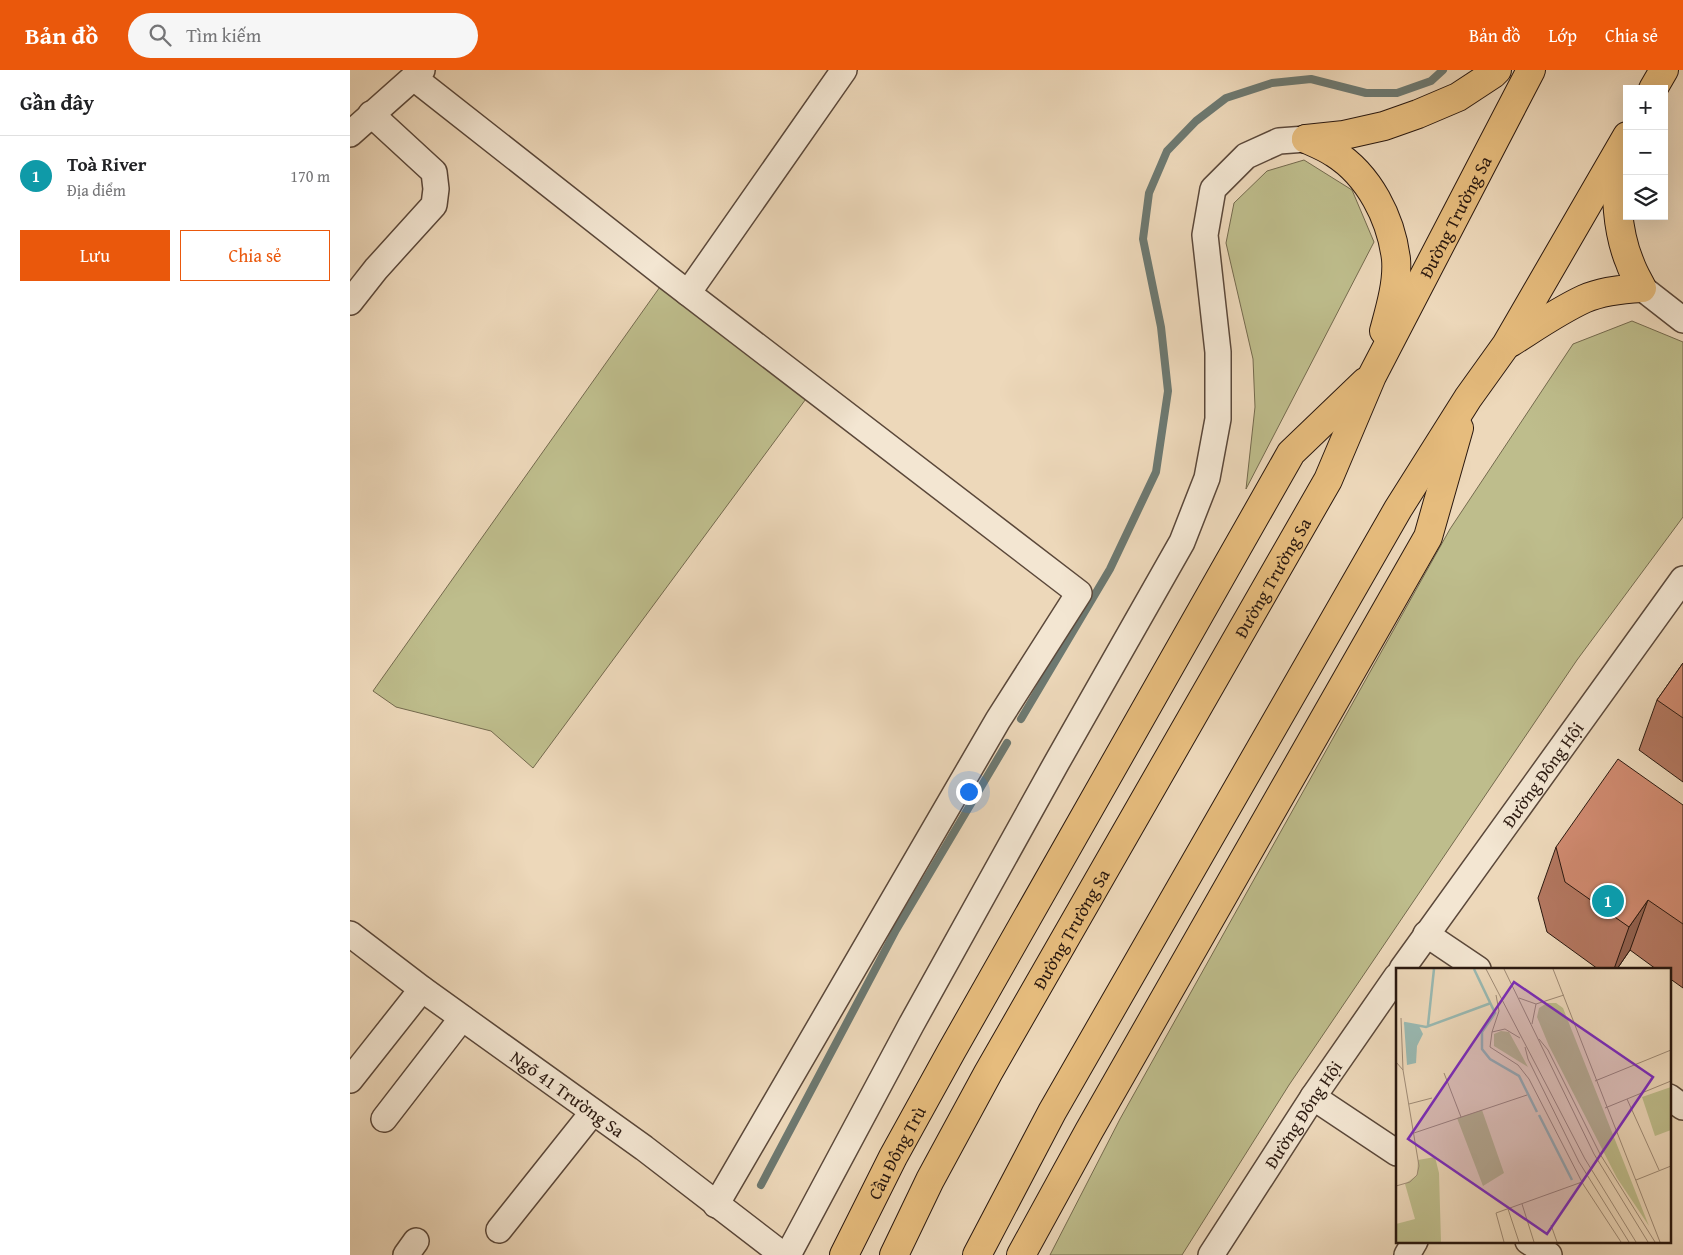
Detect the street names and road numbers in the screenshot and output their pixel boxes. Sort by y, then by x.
street label: Đường Trường Sa [1412,150,1498,283]
street label: Đường Trường Sa [1227,512,1318,643]
street label: Đường Đông Hội [1495,716,1590,833]
street label: Đường Trường Sa [1025,863,1116,994]
street label: Ngõ 41 Trường Sa [505,1043,631,1144]
street label: Đường Đông Hội [1257,1055,1348,1174]
street label: Cầu Đông Trù [860,1101,932,1204]

